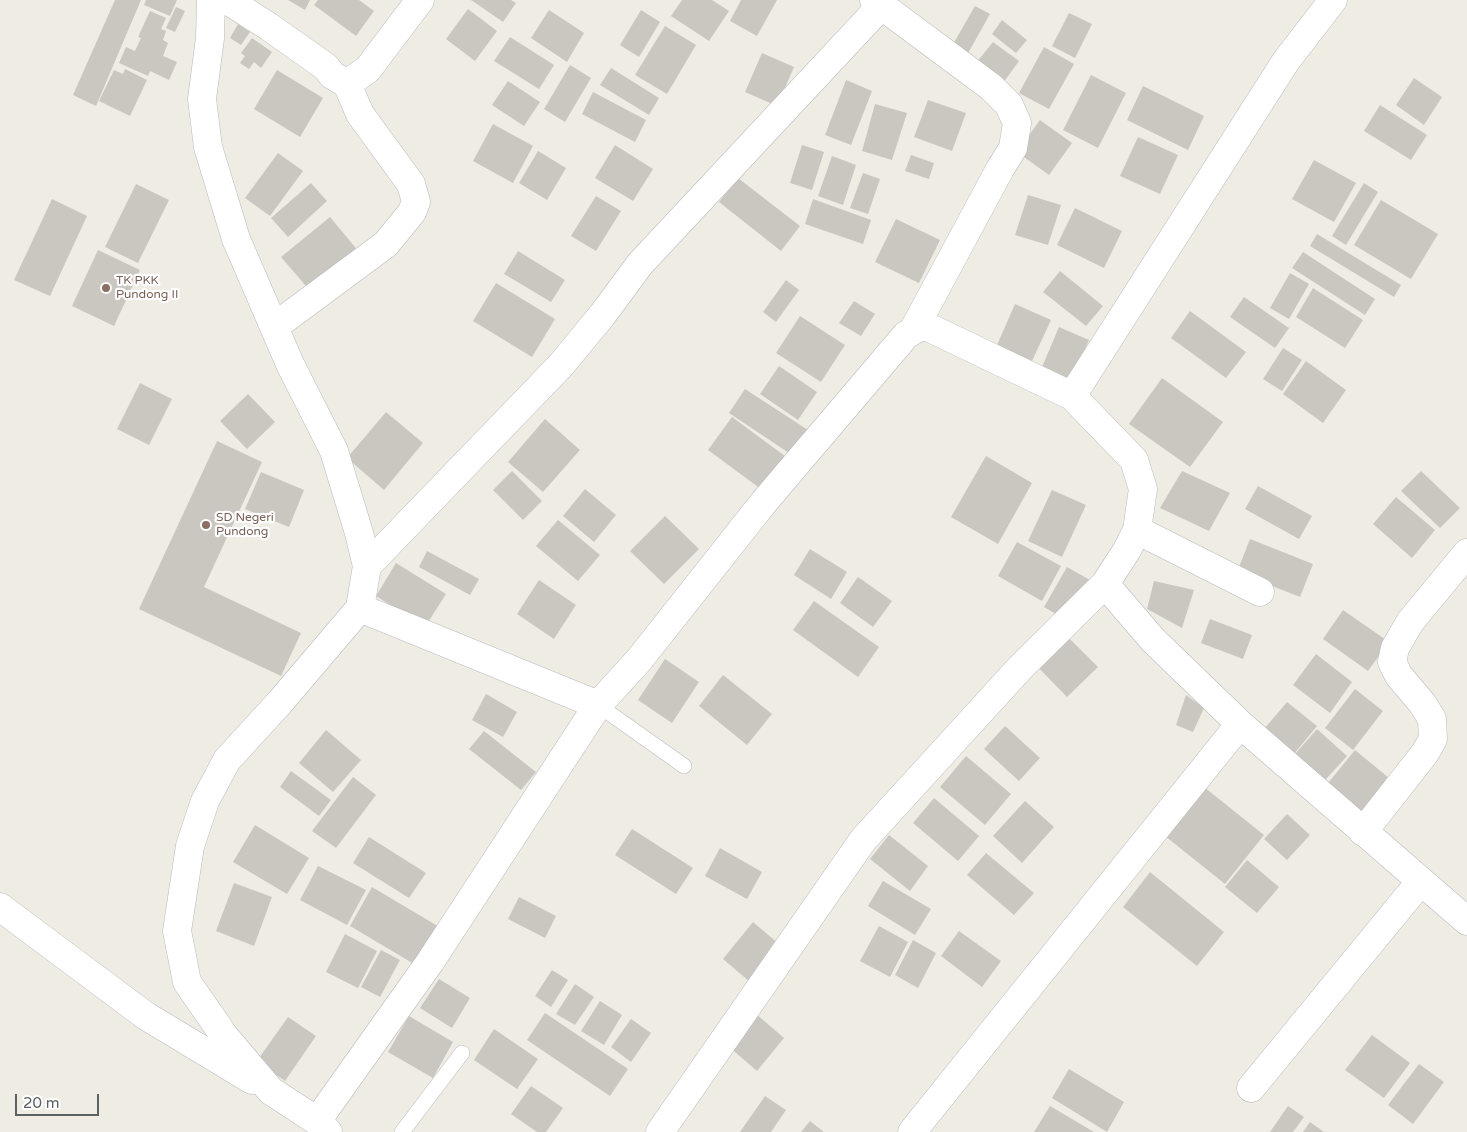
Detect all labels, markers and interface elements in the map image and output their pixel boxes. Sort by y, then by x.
place label: TK PKK Pundong II [116,274,178,302]
marker: TK PKK Pundong II [100,282,112,294]
place label: SD Negeri Pundong [216,511,274,539]
marker: SD Negeri Pundong [200,519,212,531]
scale bar [18,1084,101,1116]
text: 20 m [23,1094,60,1112]

